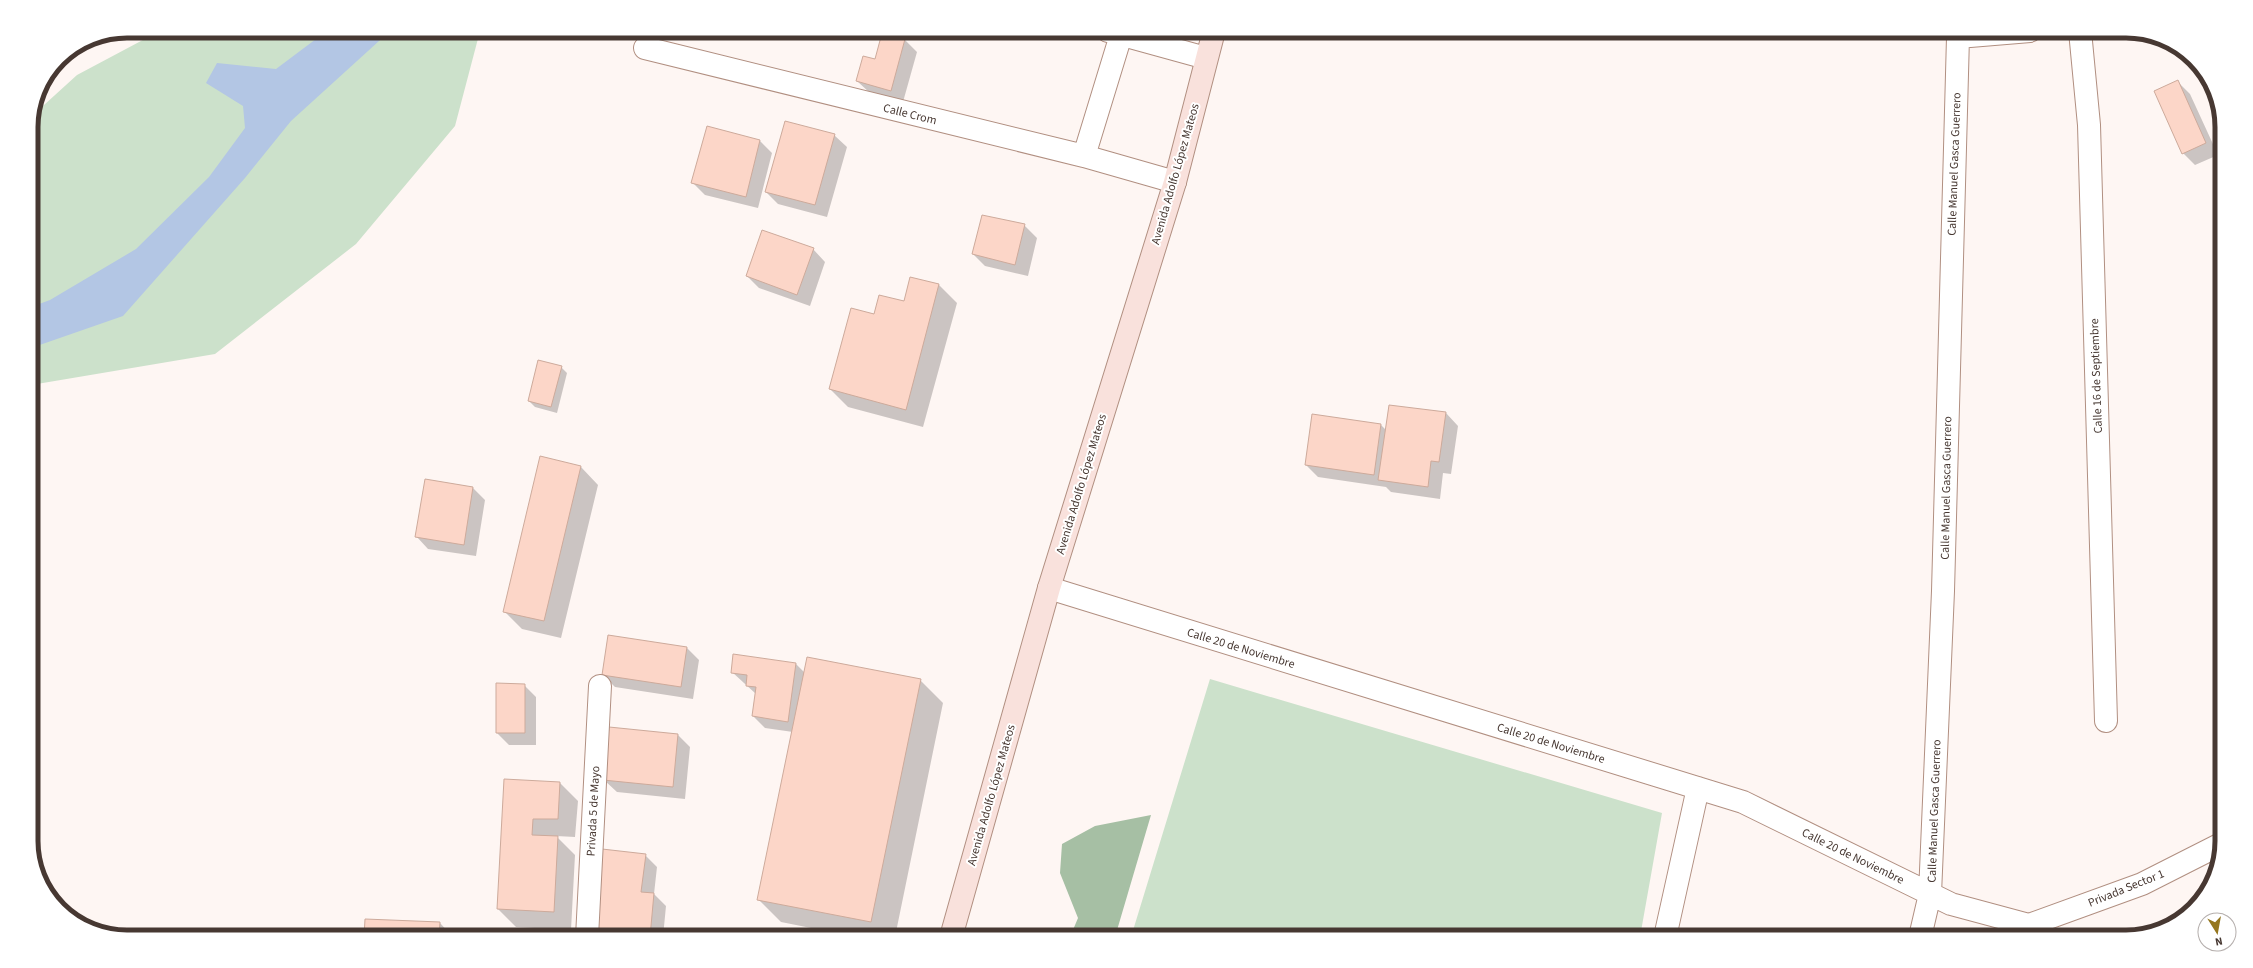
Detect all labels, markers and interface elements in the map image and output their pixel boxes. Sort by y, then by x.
street label: Calle Manuel Gasca Guerrero [1944,92,1965,236]
street label: Calle Crom [881,100,939,129]
street label: Avenida Adolfo López Mateos [1147,102,1204,247]
street label: Calle 16 de Septiembre [2086,318,2107,434]
street label: Avenida Adolfo López Mateos [1052,412,1111,556]
street label: Calle Manuel Gasca Guerrero [1937,416,1956,560]
street label: Calle 20 de Noviembre [1185,624,1297,673]
street label: Calle 20 de Noviembre [1495,719,1607,768]
street label: Avenida Adolfo López Mateos [963,723,1020,868]
street label: Calle Manuel Gasca Guerrero [1924,739,1945,883]
street label: Privada 5 de Mayo [583,765,604,857]
street label: Calle 20 de Noviembre [1799,824,1907,889]
street label: Privada Sector 1 [2085,865,2167,912]
north arrow [2197,912,2237,952]
text: N [2214,933,2224,949]

